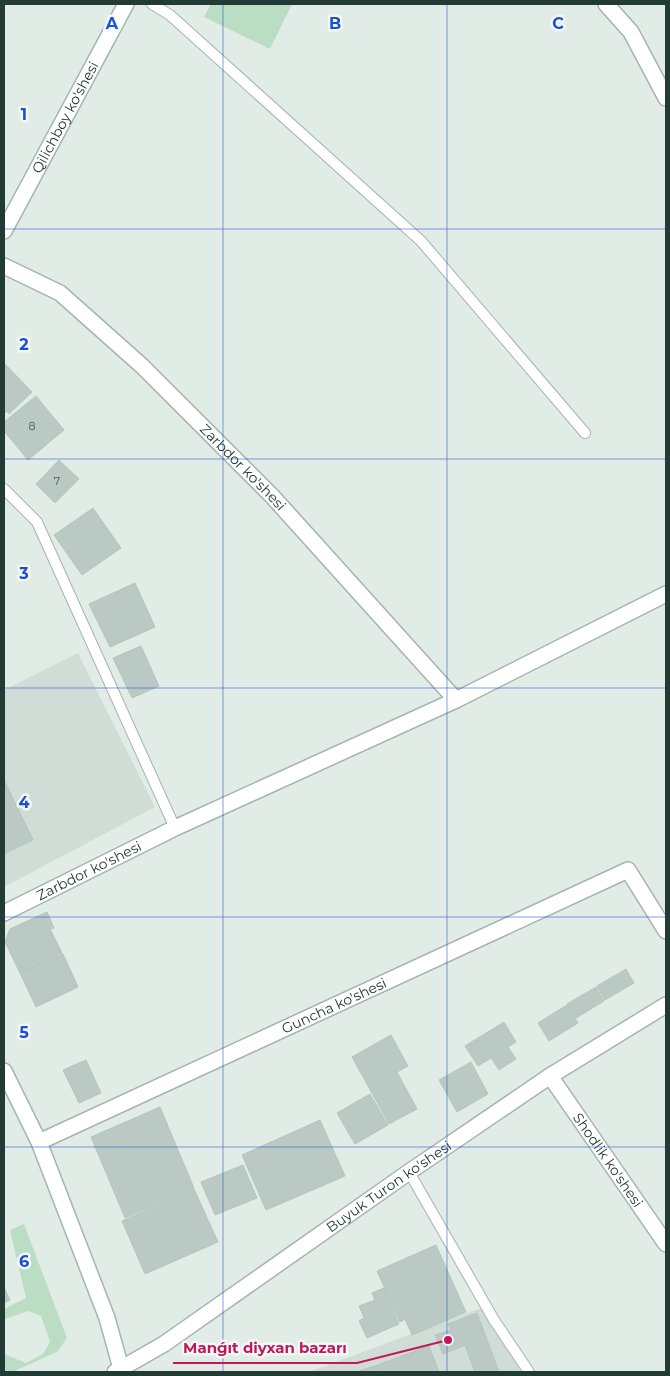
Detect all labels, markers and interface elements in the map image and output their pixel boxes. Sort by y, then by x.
text: A [105,14,119,33]
text: B [329,14,341,33]
text: C [552,14,564,33]
street label: Qilichboy ko'shesi [28,58,102,176]
text: 1 [21,105,27,124]
text: 2 [19,335,29,354]
house number: 8 [28,419,36,433]
street label: Zarbdor ko'shesi [196,420,290,514]
house number: 7 [54,474,60,488]
text: 3 [18,564,29,583]
text: 4 [18,793,30,812]
street label: Zarbdor ko'shesi [34,837,145,904]
street label: Guncha ko'shesi [279,974,389,1038]
text: 5 [19,1023,29,1042]
street label: Shodlik ko'shesi [569,1109,647,1211]
street label: Buyuk Turon ko'shesi [323,1137,455,1236]
text: 6 [19,1252,29,1271]
callout: Manǵıt diyxan bazarı [173,1333,357,1363]
text: Manǵıt diyxan bazarı [183,1338,347,1357]

